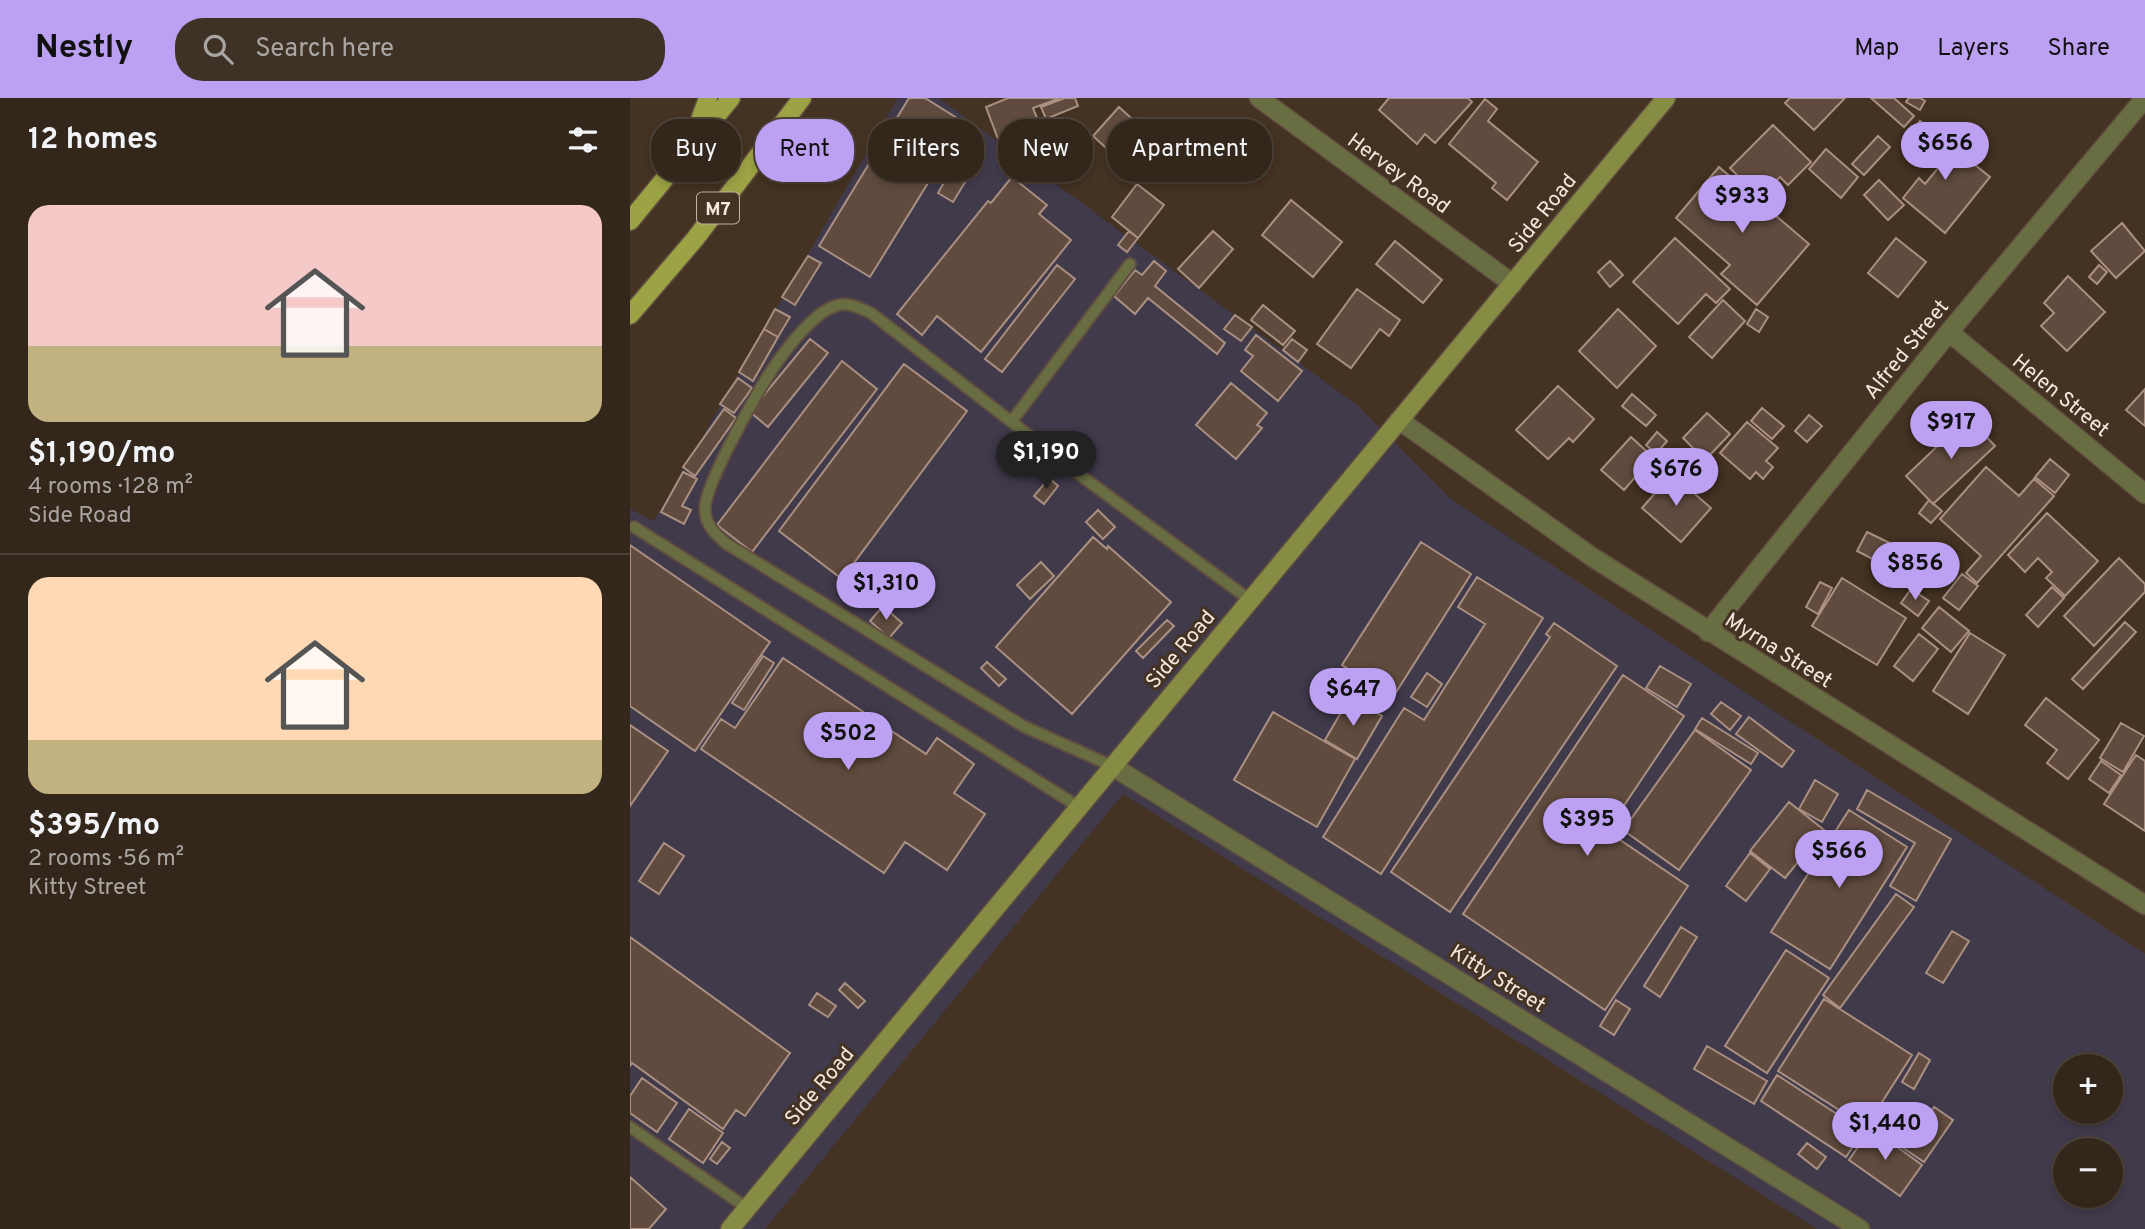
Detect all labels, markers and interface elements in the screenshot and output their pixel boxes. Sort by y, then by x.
search box [175,18,665,81]
text: Nestly [35,28,133,70]
icon: search [199,30,237,68]
text: Search here [255,33,394,66]
text: Map [1854,34,1899,64]
text: Layers [1937,34,2009,64]
text: Share [2047,34,2110,64]
chip: Buy [651,119,741,182]
chip: Rent [755,119,854,182]
chip: Filters [868,119,984,182]
chip: New [998,119,1093,182]
chip: Apartment [1107,119,1272,182]
icon: filters [564,121,602,159]
text: 12 homes [28,122,158,159]
pin: $656 [1904,122,1986,182]
street label: Hervey Road [1341,128,1455,221]
text: $656 [1917,130,1973,159]
street label: Side Road [1503,169,1583,259]
pin: $933 [1701,176,1783,235]
text: $933 [1714,183,1770,212]
road number: M7 [697,192,739,223]
icon: home [252,250,378,376]
street label: Alfred Street [1859,295,1956,405]
street label: Helen Street [2006,349,2114,444]
pin: $917 [1910,402,1992,461]
text: $917 [1926,409,1976,438]
pin: $1,190 [989,432,1103,491]
text: $1,190/mo [28,436,175,473]
text: $1,190 [1012,439,1080,468]
pin: $676 [1635,448,1717,508]
text: $676 [1649,456,1703,485]
text: 4 rooms · 128 m² [28,473,193,502]
text: Side Road [28,502,132,531]
pin: $856 [1874,542,1956,602]
text: $856 [1887,550,1943,579]
pin: $1,310 [829,562,943,622]
text: $1,310 [852,570,920,599]
street label: Side Road [1140,605,1222,695]
street label: Myrna Street [1719,607,1837,695]
icon: home [252,622,378,748]
pin: $647 [1312,668,1394,728]
text: $647 [1325,676,1381,705]
pin: $502 [807,712,889,772]
text: $502 [819,720,877,749]
pin: $395 [1546,798,1628,858]
text: $395 [1559,806,1615,835]
text: $395/mo [28,808,160,845]
pin: $566 [1798,830,1880,890]
text: $566 [1811,838,1867,867]
text: 2 rooms · 56 m² [28,845,184,874]
text: Kitty Street [28,874,147,903]
street label: Kitty Street [1444,939,1550,1019]
street label: Side Road [779,1042,861,1132]
map controls [2053,1054,2123,1208]
button: + [2053,1054,2123,1124]
pin: $1,440 [1828,1102,1942,1162]
text: $1,440 [1848,1110,1922,1139]
button: − [2053,1138,2123,1208]

